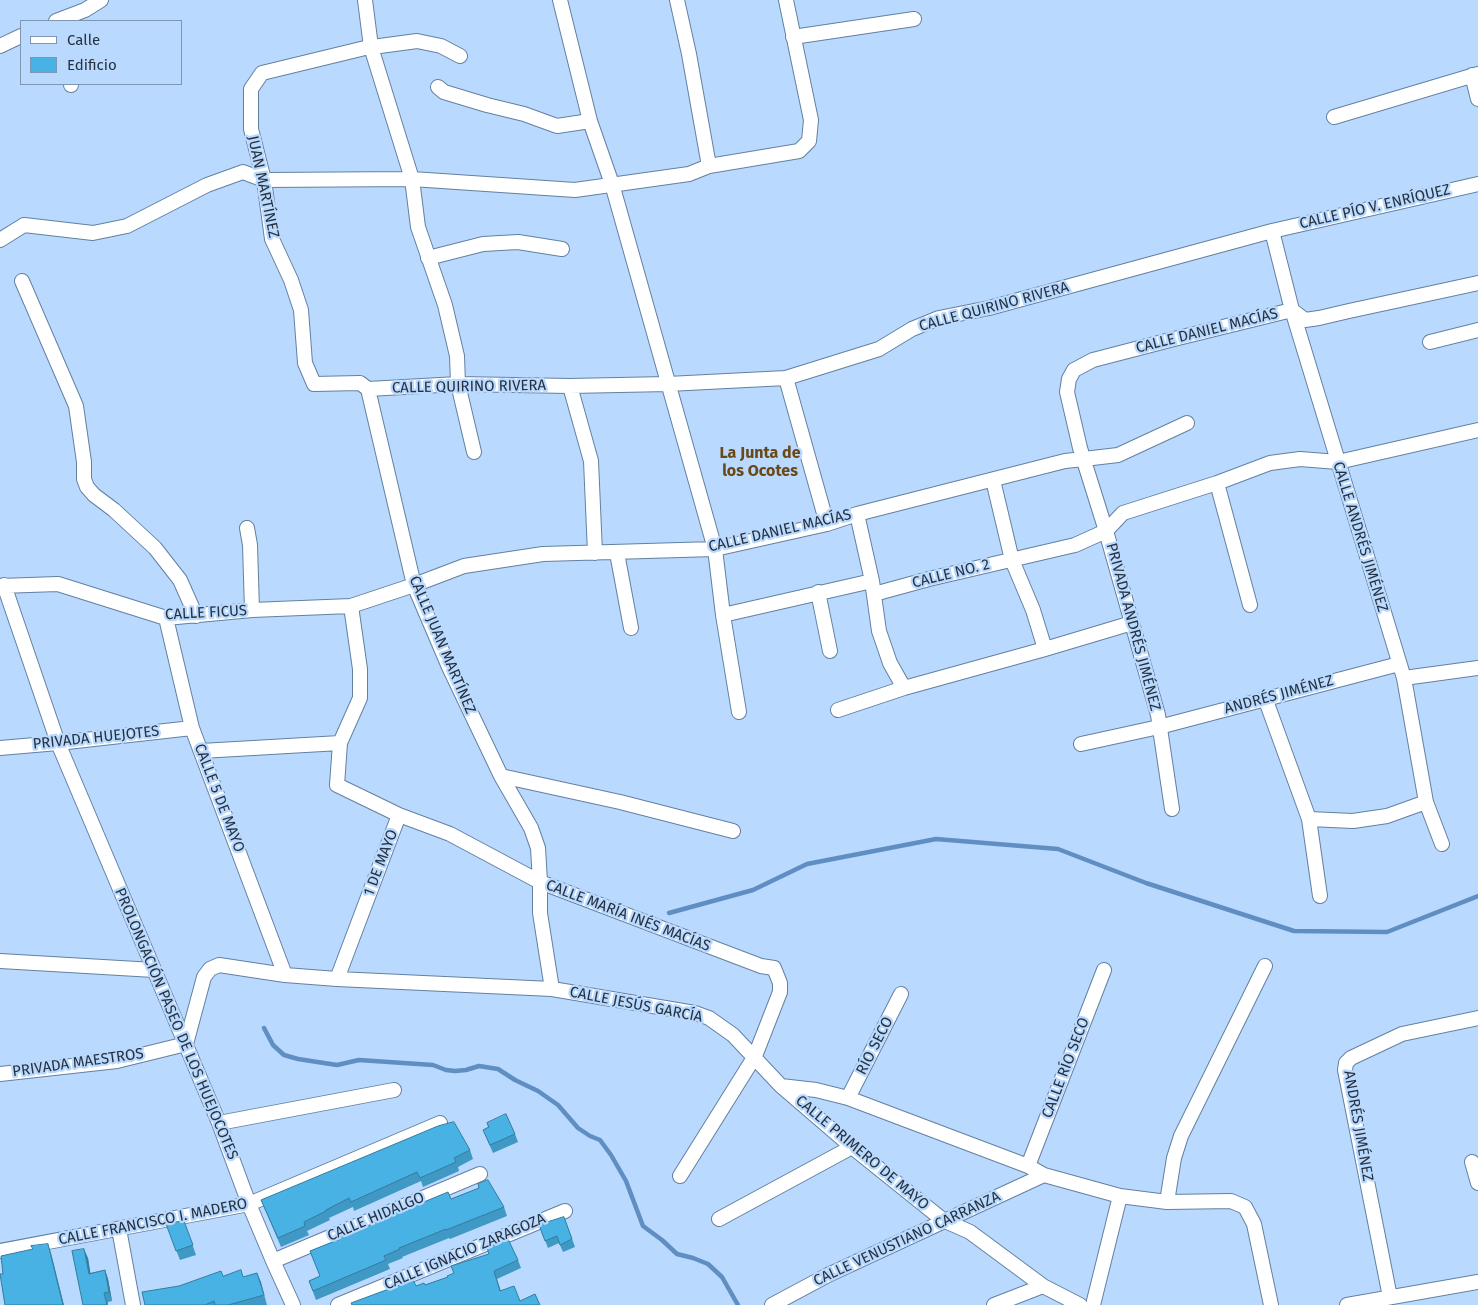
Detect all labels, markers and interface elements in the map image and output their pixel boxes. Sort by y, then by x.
legend [20,20,182,85]
text: Calle [67,31,100,49]
text: Edificio [67,56,117,74]
street label: JUAN MARTÍNEZ [243,134,283,240]
street label: CALLE PÍO V. ENRÍQUEZ [1298,181,1452,233]
street label: CALLE QUIRINO RIVERA [917,278,1071,336]
street label: CALLE DANIEL MACÍAS [1134,305,1280,357]
street label: CALLE QUIRINO RIVERA [392,377,546,397]
district label: La Junta de los Ocotes [719,444,801,482]
street label: CALLE ANDRÉS JIMÉNEZ [1329,460,1391,614]
street label: CALLE DANIEL MACÍAS [707,506,853,556]
street label: PRIVADA ANDRÉS JIMÉNEZ [1102,541,1164,713]
street label: CALLE NO. 2 [910,556,992,592]
street label: CALLE JUAN MARTÍNEZ [405,573,479,717]
street label: CALLE FICUS [165,602,247,624]
street label: ANDRÉS JIMÉNEZ [1222,672,1336,718]
street label: PRIVADA HUEJOTES [32,722,160,754]
street label: CALLE 5 DE MAYO [190,741,248,855]
street label: 1 DE MAYO [360,827,402,899]
street label: CALLE MARÍA INÉS MACÍAS [543,876,713,956]
street label: PROLONGACIÓN PASEO DE LOS HUEJOCOTES [110,885,242,1163]
street label: CALLE JESÚS GARCÍA [568,983,704,1027]
street label: RÍO SECO [853,1014,897,1078]
street label: CALLE RÍO SECO [1039,1015,1093,1121]
street label: PRIVADA MAESTROS [11,1045,145,1081]
street label: ANDRÉS JIMÉNEZ [1339,1069,1377,1183]
street label: CALLE PRIMERO DE MAYO [792,1092,932,1214]
street label: CALLE VENUSTIANO CARRANZA [811,1188,1003,1290]
street label: CALLE HIDALGO [325,1189,427,1245]
street label: CALLE FRANCISCO I. MADERO [57,1195,249,1249]
street label: CALLE IGNACIO ZARAGOZA [382,1210,548,1294]

